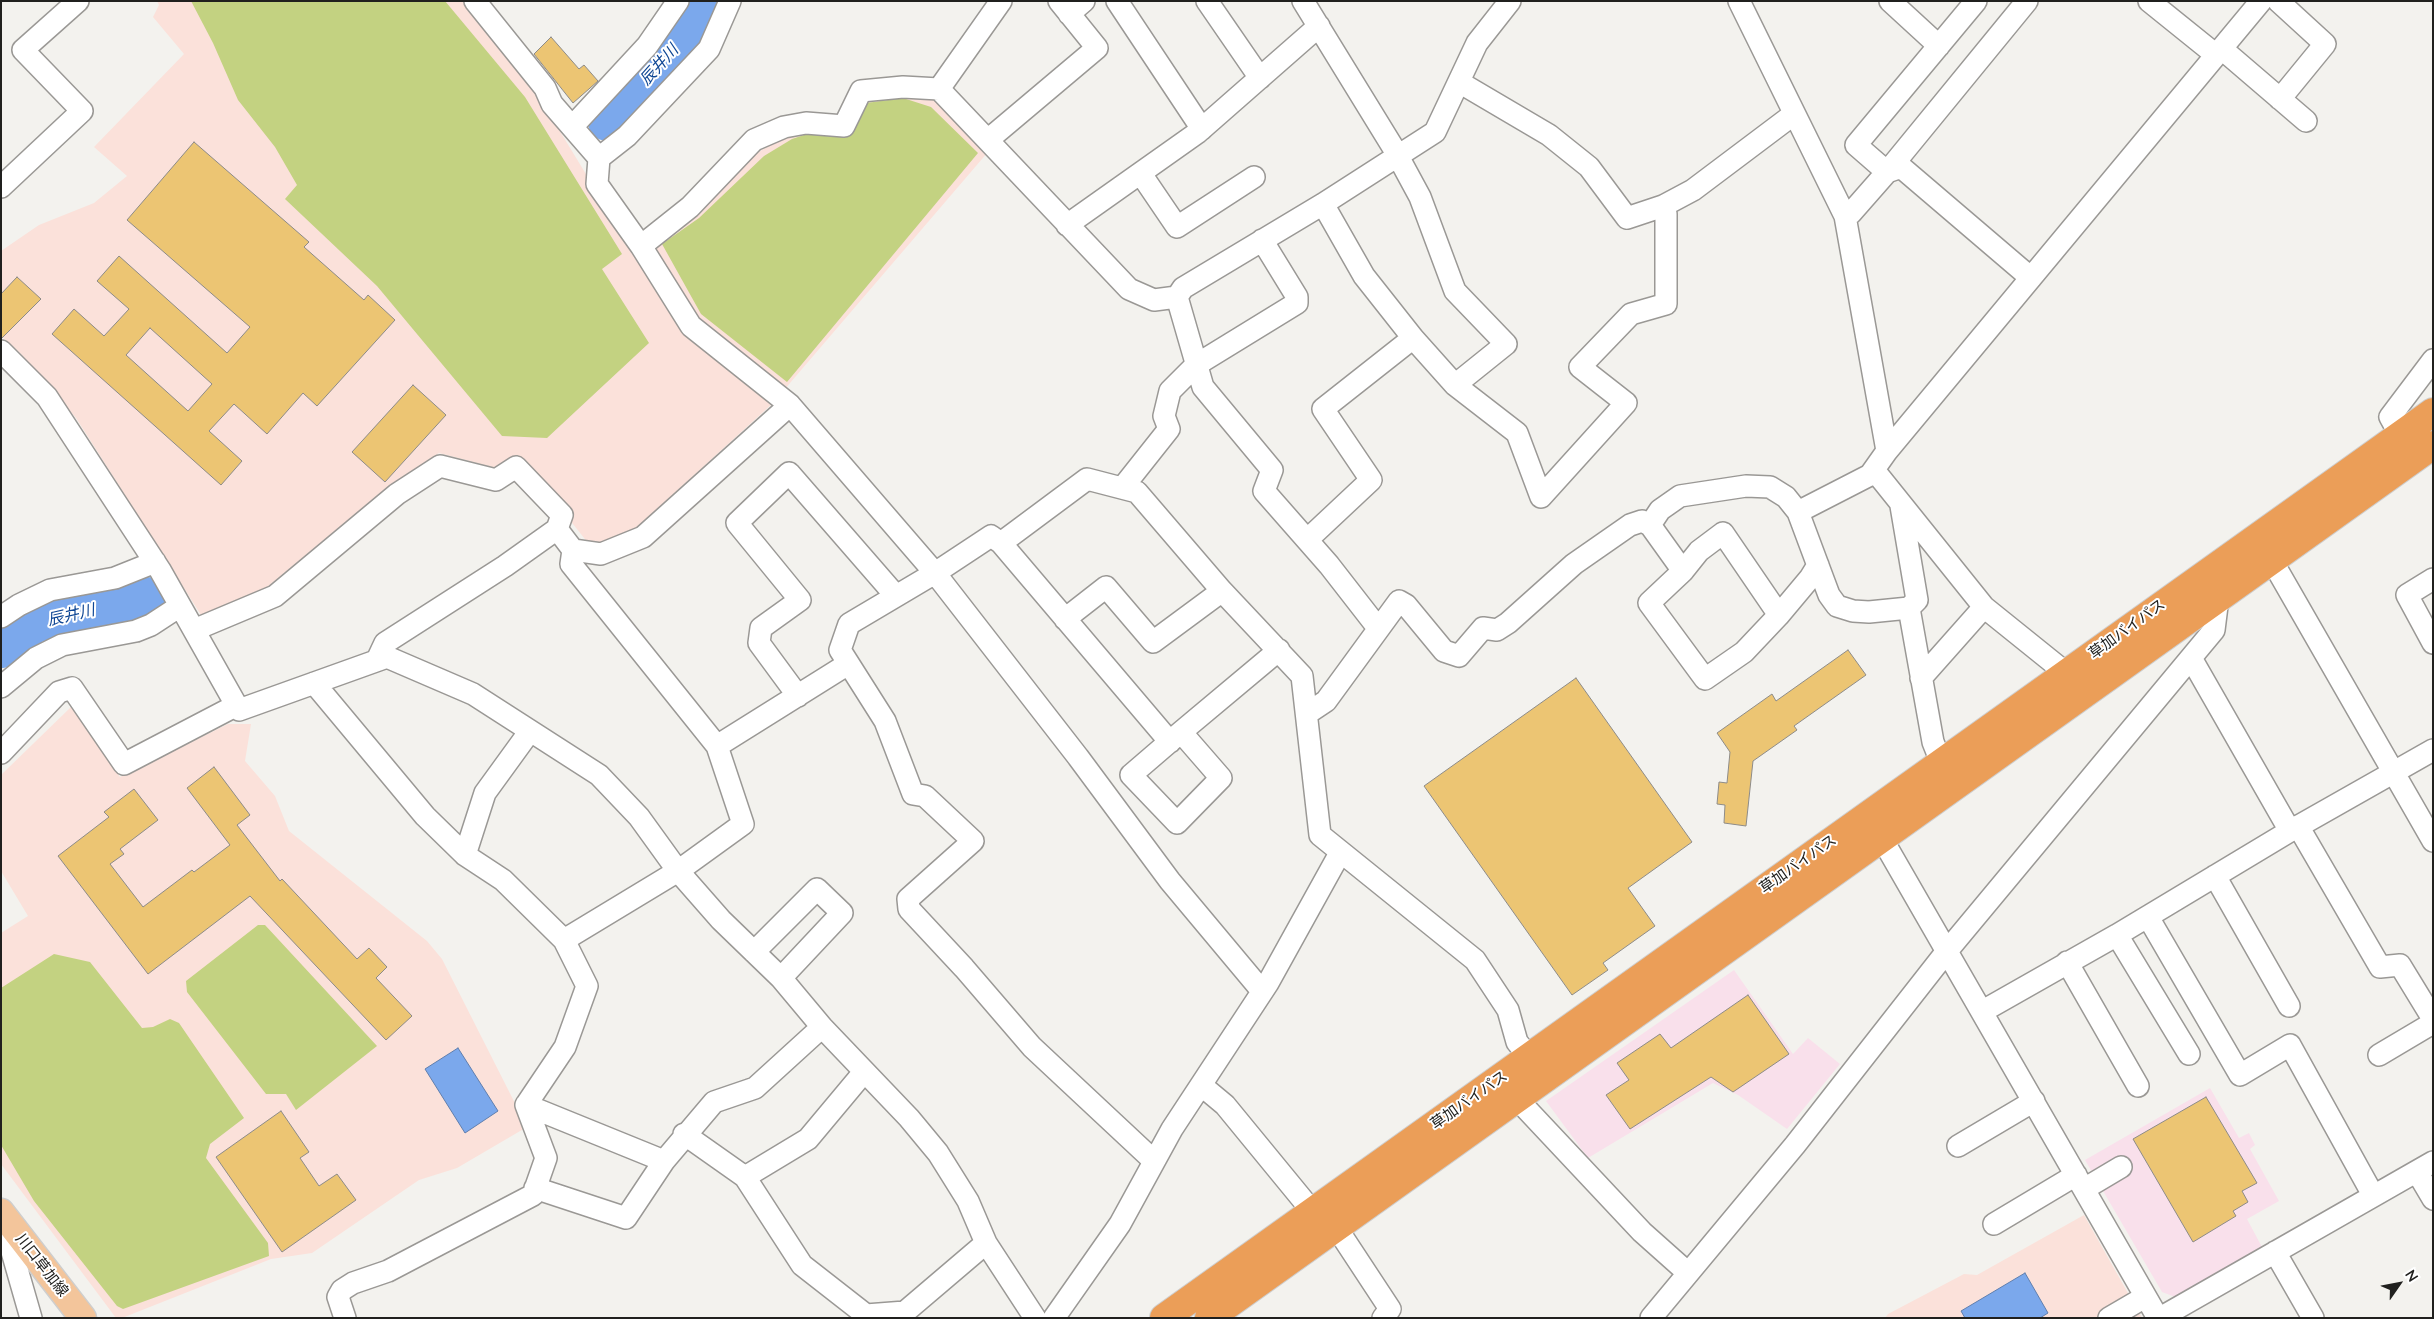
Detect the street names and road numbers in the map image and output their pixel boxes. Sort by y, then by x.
street label: 草加バイパス [2085,595,2169,663]
street label: 草加バイパス [1756,831,1840,897]
street label: 草加バイパス [1427,1067,1511,1133]
street label: 川口草加線 [12,1230,72,1300]

